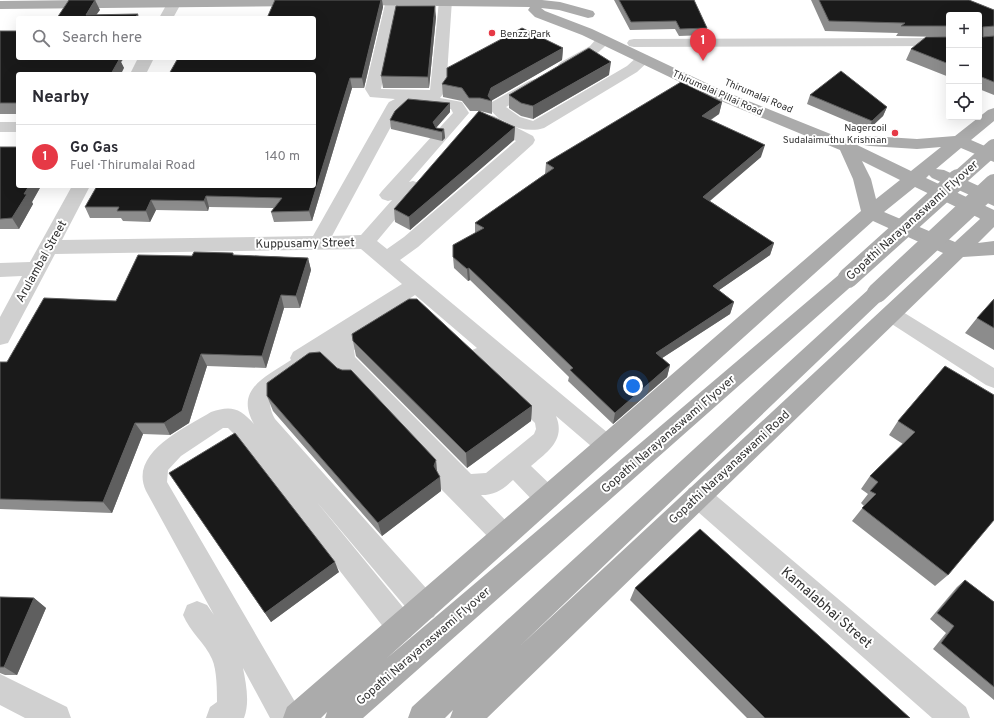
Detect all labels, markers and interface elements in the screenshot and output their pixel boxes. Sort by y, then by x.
map controls [946,12,982,120]
button: + [946,12,982,48]
search box [16,16,316,60]
icon: search [30,27,52,49]
marker: Benzz Park [487,28,497,38]
place label: Benzz Park [500,28,551,41]
pin: 1 [690,28,716,61]
text: Search here [62,29,142,48]
button: − [946,48,982,84]
street label: Thirumalai Pillai Road [670,68,765,119]
street label: Thirumalai Road [722,76,795,117]
button: locate [946,84,982,120]
text: Nearby [32,87,89,109]
place label: Nagercoil Sudalaimuthu Krishnan [783,122,887,147]
marker: Nagercoil Sudalaimuthu Krishnan [890,128,900,138]
text: Go Gas [70,139,118,158]
text: 1 [42,149,48,165]
text: 140 m [265,149,300,165]
street label: Gopathi Narayanaswami Flyover [843,157,982,284]
text: Fuel · Thirumalai Road [70,158,195,174]
street label: Arulambal Street [13,218,71,305]
street label: Kuppusamy Street [255,235,355,253]
street label: Gopathi Narayanaswami Flyover [598,372,739,497]
your location [623,376,643,396]
street label: Gopathi Narayanaswami Road [666,407,794,528]
street label: Kamalabhai Street [777,564,875,652]
street label: Gopathi Narayanaswami Flyover [353,584,494,709]

